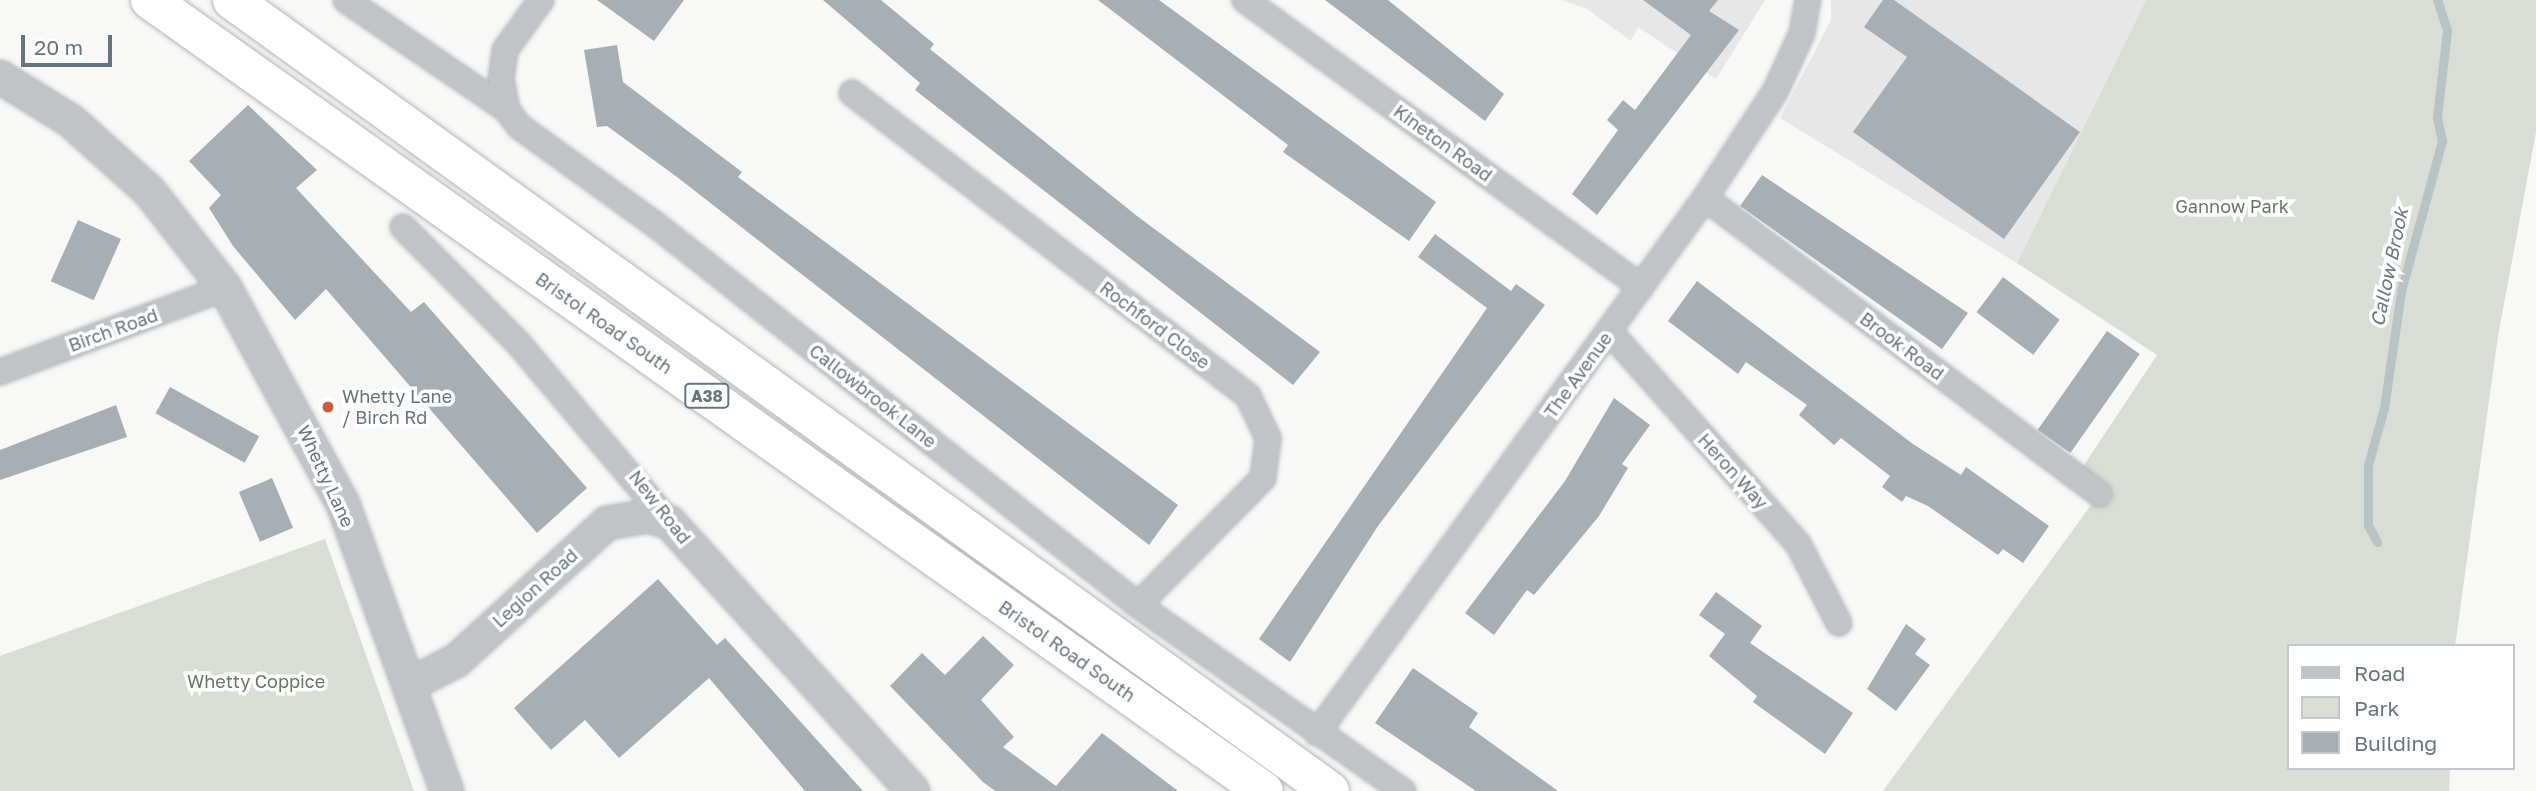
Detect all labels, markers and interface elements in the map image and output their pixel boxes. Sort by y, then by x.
scale bar [24,21,116,65]
text: 20 m [34,34,83,60]
street label: Kineton Road [1390,100,1496,186]
park label: Gannow Park [2175,195,2289,217]
water label: Callow Brook [2365,206,2413,328]
street label: Bristol Road South [532,268,676,378]
street label: Rochford Close [1096,277,1214,373]
street label: Birch Road [66,304,160,356]
street label: Brook Road [1856,308,1948,384]
street label: The Avenue [1540,328,1616,422]
street label: Callowbrook Lane [805,340,941,452]
road number: A38 [684,384,730,408]
place label: Whetty Lane / Birch Rd [342,386,452,428]
marker: Whetty Lane / Birch Rd [320,399,336,415]
street label: Whetty Lane [293,422,359,530]
street label: Heron Way [1694,429,1772,513]
street label: New Road [625,466,695,548]
street label: Legion Road [488,544,582,632]
street label: Bristol Road South [995,596,1139,706]
legend [2288,644,2515,770]
text: Road [2354,660,2405,686]
park label: Whetty Coppice [187,670,325,692]
text: Park [2354,695,2399,721]
text: Building [2354,730,2437,756]

